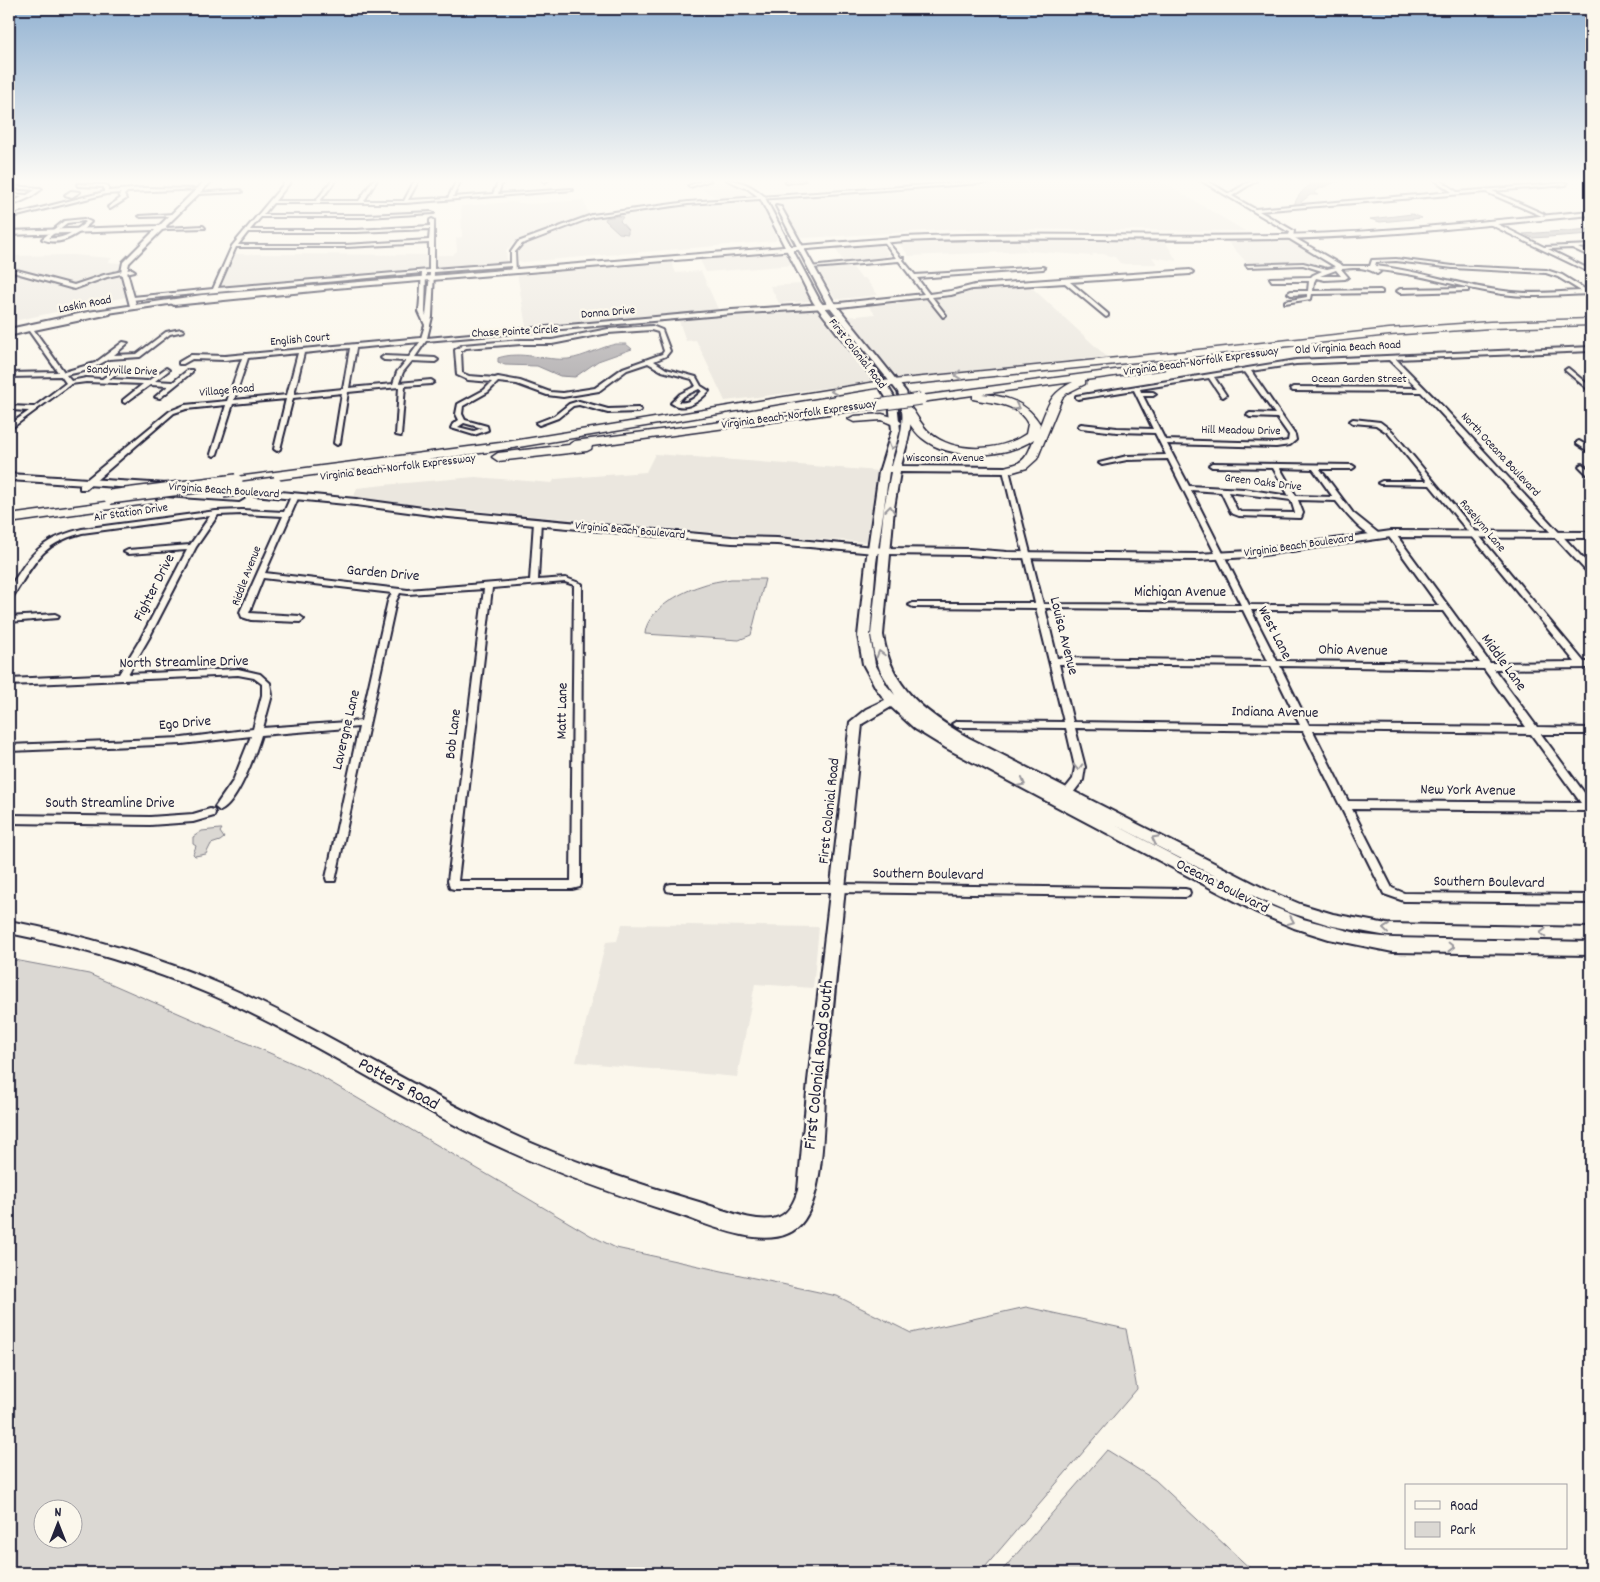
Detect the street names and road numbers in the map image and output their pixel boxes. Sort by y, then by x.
street label: Laskin Road [57,292,113,318]
street label: Donna Drive [580,302,636,324]
street label: First Colonial Road [824,315,890,393]
street label: Chase Pointe Circle [471,321,559,343]
street label: English Court [269,329,331,351]
street label: Old Virginia Beach Road [1295,337,1401,359]
street label: Virginia Beach-Norfolk Expressway [1122,343,1281,381]
street label: Sandyville Drive [86,361,158,381]
street label: Ocean Garden Street [1311,371,1407,388]
street label: Village Road [199,380,255,402]
street label: Virginia Beach-Norfolk Expressway [720,396,879,434]
street label: North Oceana Boulevard [1456,409,1544,501]
street label: Hill Meadow Drive [1201,422,1281,440]
street label: Virginia Beach-Norfolk Expressway [319,450,478,486]
street label: Wisconsin Avenue [906,450,984,467]
street label: Green Oaks Drive [1223,470,1303,496]
street label: Virginia Beach Boulevard [168,479,280,503]
street label: Roselynn Lane [1455,496,1509,556]
street label: Air Station Drive [93,499,169,527]
street label: Virginia Beach Boulevard [574,518,686,544]
street label: Virginia Beach Boulevard [1243,530,1355,562]
street label: Riddle Avenue [228,544,266,608]
street label: Fighter Drive [129,550,182,625]
street label: Garden Drive [346,560,421,588]
street label: Michigan Avenue [1134,582,1226,604]
street label: Louisa Avenue [1043,595,1083,678]
street label: West Lane [1251,603,1297,664]
street label: Middle Lane [1475,630,1532,696]
street label: Ohio Avenue [1318,639,1388,663]
street label: North Streamline Drive [119,651,249,675]
street label: Matt Lane [552,682,575,740]
street label: Lavergne Lane [327,687,367,772]
street label: Indiana Avenue [1231,701,1319,725]
street label: Bob Lane [440,707,468,760]
street label: Ego Drive [158,711,212,737]
street label: First Colonial Road [813,757,847,865]
street label: New York Avenue [1420,779,1516,803]
street label: South Streamline Drive [45,793,175,815]
street label: Oceana Boulevard [1172,854,1272,920]
street label: Southern Boulevard [872,863,984,887]
street label: Southern Boulevard [1433,871,1545,895]
street label: First Colonial Road South [799,979,841,1151]
street label: Potters Road [353,1052,443,1118]

